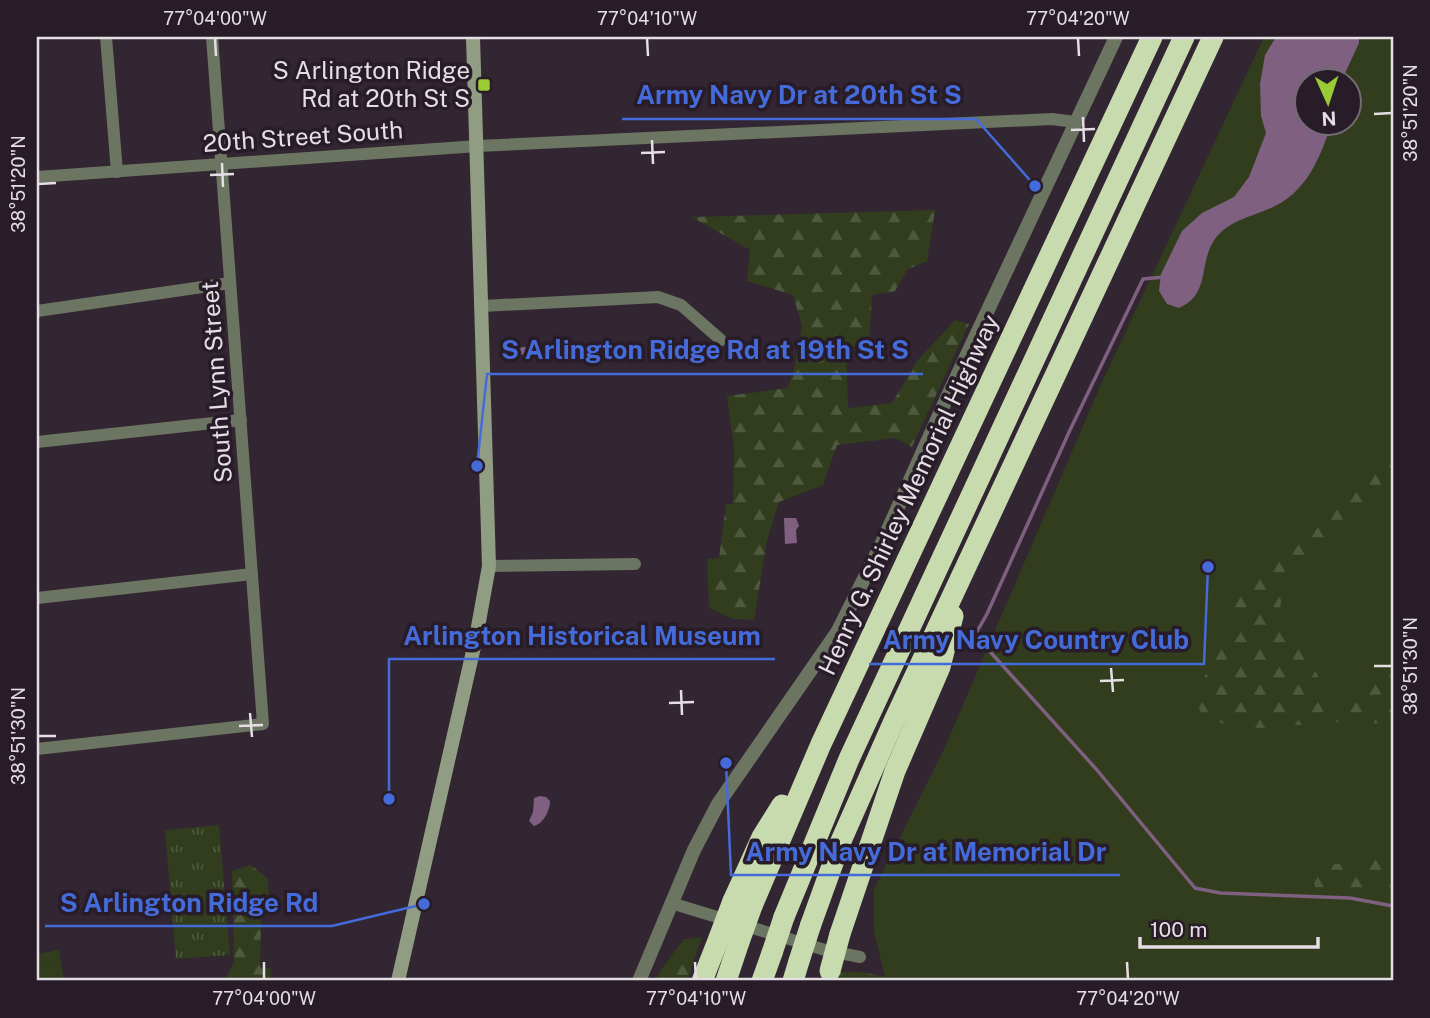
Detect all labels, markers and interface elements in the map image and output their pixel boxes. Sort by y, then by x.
text: 77°04'00"W [163,8,267,29]
text: 77°04'10"W [597,8,697,29]
text: 77°04'20"W [1026,8,1130,29]
place label: S Arlington Ridge Rd at 20th St S [273,56,470,112]
text: 38°51'20"N [1400,64,1421,162]
north arrow [1294,66,1364,136]
callout: Army Navy Dr at 20th St S [622,72,976,119]
marker: S Arlington Ridge Rd at 20th St S [476,77,492,93]
text: Army Navy Dr at 20th St S [636,79,962,110]
text: N [1321,108,1337,130]
street label: 20th Street South [202,115,404,157]
text: 38°51'20"N [8,135,29,233]
street label: South Lynn Street [195,280,237,484]
street label: Henry G. Shirley Memorial Highway [812,310,1004,679]
callout: S Arlington Ridge Rd at 19th St S [487,327,923,374]
text: S Arlington Ridge Rd at 19th St S [501,334,909,365]
callout: Arlington Historical Museum [389,612,775,659]
callout: Army Navy Country Club [869,617,1204,664]
text: 38°51'30"N [1400,617,1421,715]
text: Arlington Historical Museum [403,620,761,651]
text: Army Navy Country Club [883,624,1189,655]
text: 38°51'30"N [8,687,29,785]
callout: Army Navy Dr at Memorial Dr [731,828,1120,875]
text: Army Navy Dr at Memorial Dr [746,836,1107,867]
callout: S Arlington Ridge Rd [45,879,332,926]
text: S Arlington Ridge Rd [60,887,318,918]
scale bar [1140,906,1318,950]
text: 100 m [1150,917,1207,942]
text: 77°04'00"W [212,988,316,1009]
text: 77°04'10"W [646,988,746,1009]
text: 77°04'20"W [1076,988,1180,1009]

